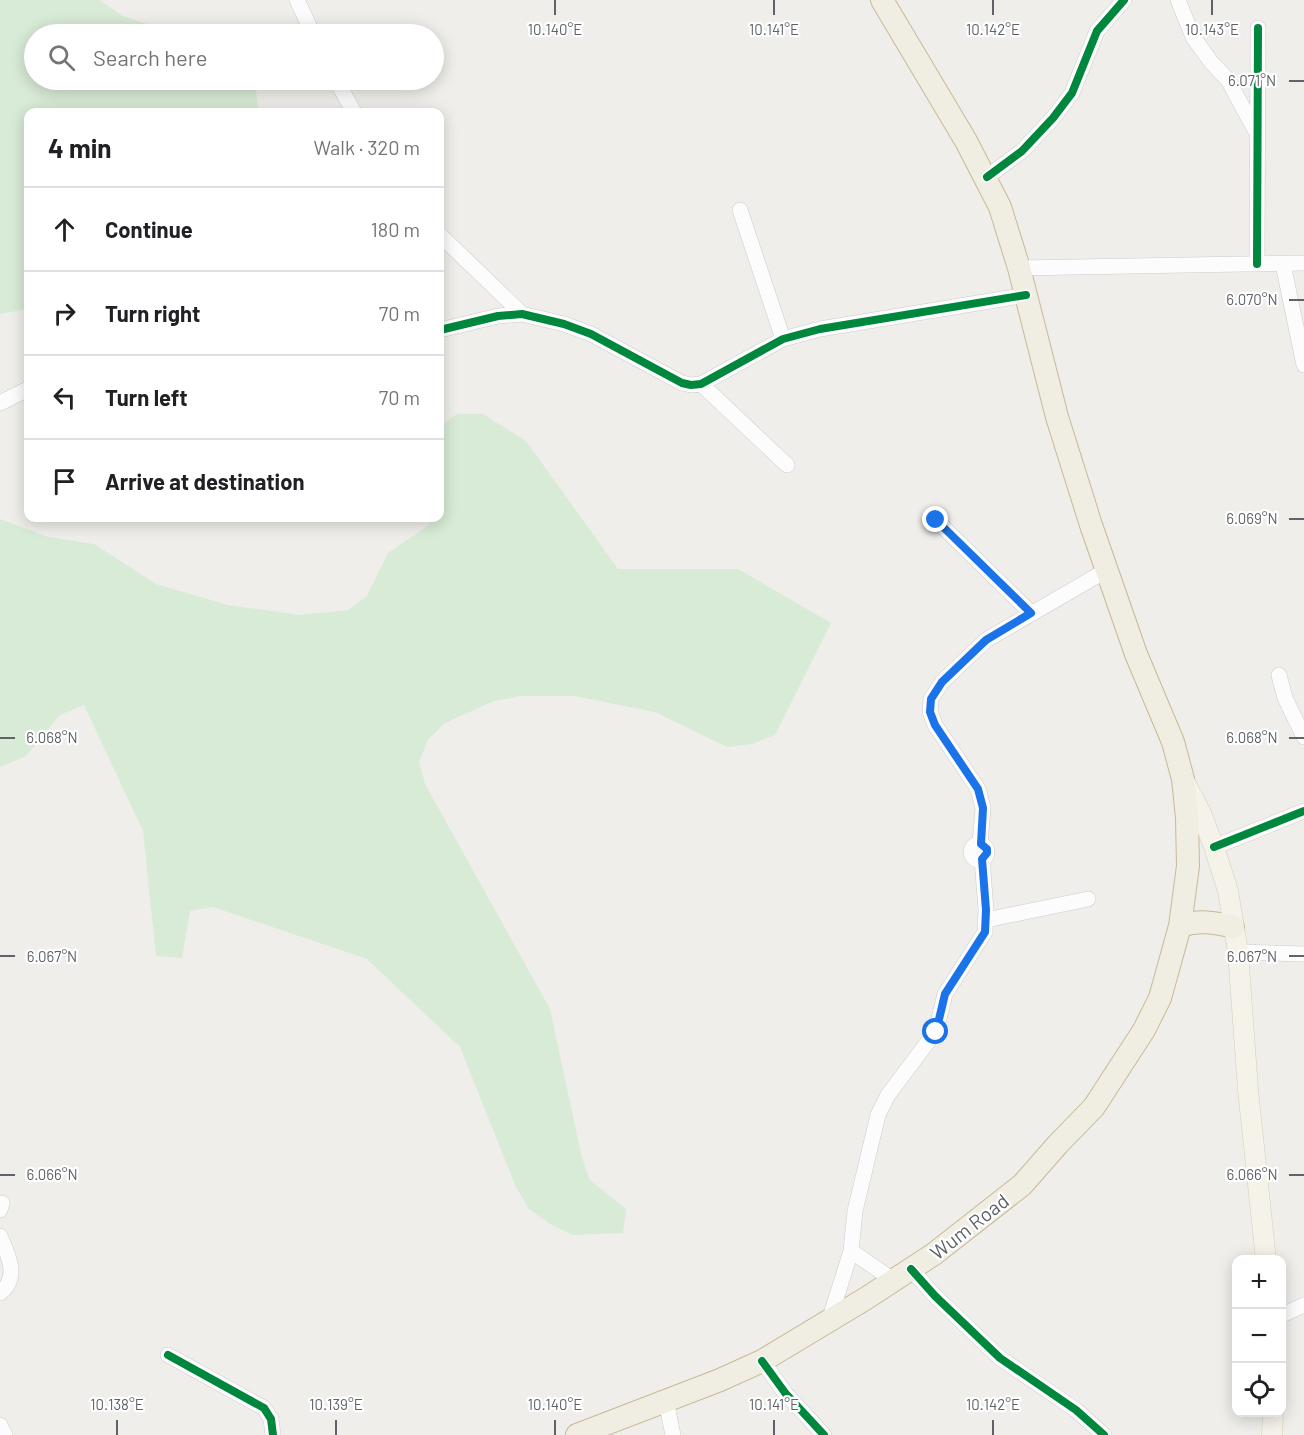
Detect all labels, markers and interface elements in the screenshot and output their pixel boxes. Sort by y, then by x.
text: 10.140°E [528,20,582,38]
text: 10.141°E [749,20,799,38]
text: 10.142°E [966,20,1020,38]
text: 10.143°E [1185,20,1239,38]
search box [24,24,444,90]
icon: search [45,41,78,74]
text: Search here [93,44,207,70]
text: 6.071°N [1228,71,1276,89]
text: 4 min [48,132,112,163]
text: Walk · 320 m [313,135,420,159]
icon: ahead [48,213,81,246]
text: Continue [105,216,193,242]
text: 180 m [371,217,420,241]
text: 6.070°N [1226,290,1278,308]
icon: right [48,297,81,330]
text: Turn right [105,300,200,326]
text: 70 m [379,301,420,325]
icon: left [48,381,81,414]
text: Turn left [105,384,188,410]
text: 70 m [379,385,420,409]
icon: arrive [48,465,81,498]
text: Arrive at destination [105,468,304,494]
route end [922,506,948,532]
text: 6.069°N [1226,509,1278,527]
text: 6.068°N [26,728,78,746]
text: 6.068°N [1226,728,1278,746]
text: 6.067°N [27,947,77,965]
text: 6.067°N [1227,947,1277,965]
route start [922,1018,948,1044]
text: 6.066°N [26,1165,78,1183]
text: 6.066°N [1226,1165,1278,1183]
street label: Wum Road [925,1188,1013,1264]
map controls [1232,1255,1286,1417]
button: + [1232,1255,1286,1309]
button: − [1232,1309,1286,1363]
button: locate [1232,1363,1286,1417]
text: 10.138°E [90,1395,144,1413]
text: 10.139°E [309,1395,363,1413]
text: 10.140°E [528,1395,582,1413]
text: 10.141°E [749,1395,799,1413]
text: 10.142°E [966,1395,1020,1413]

